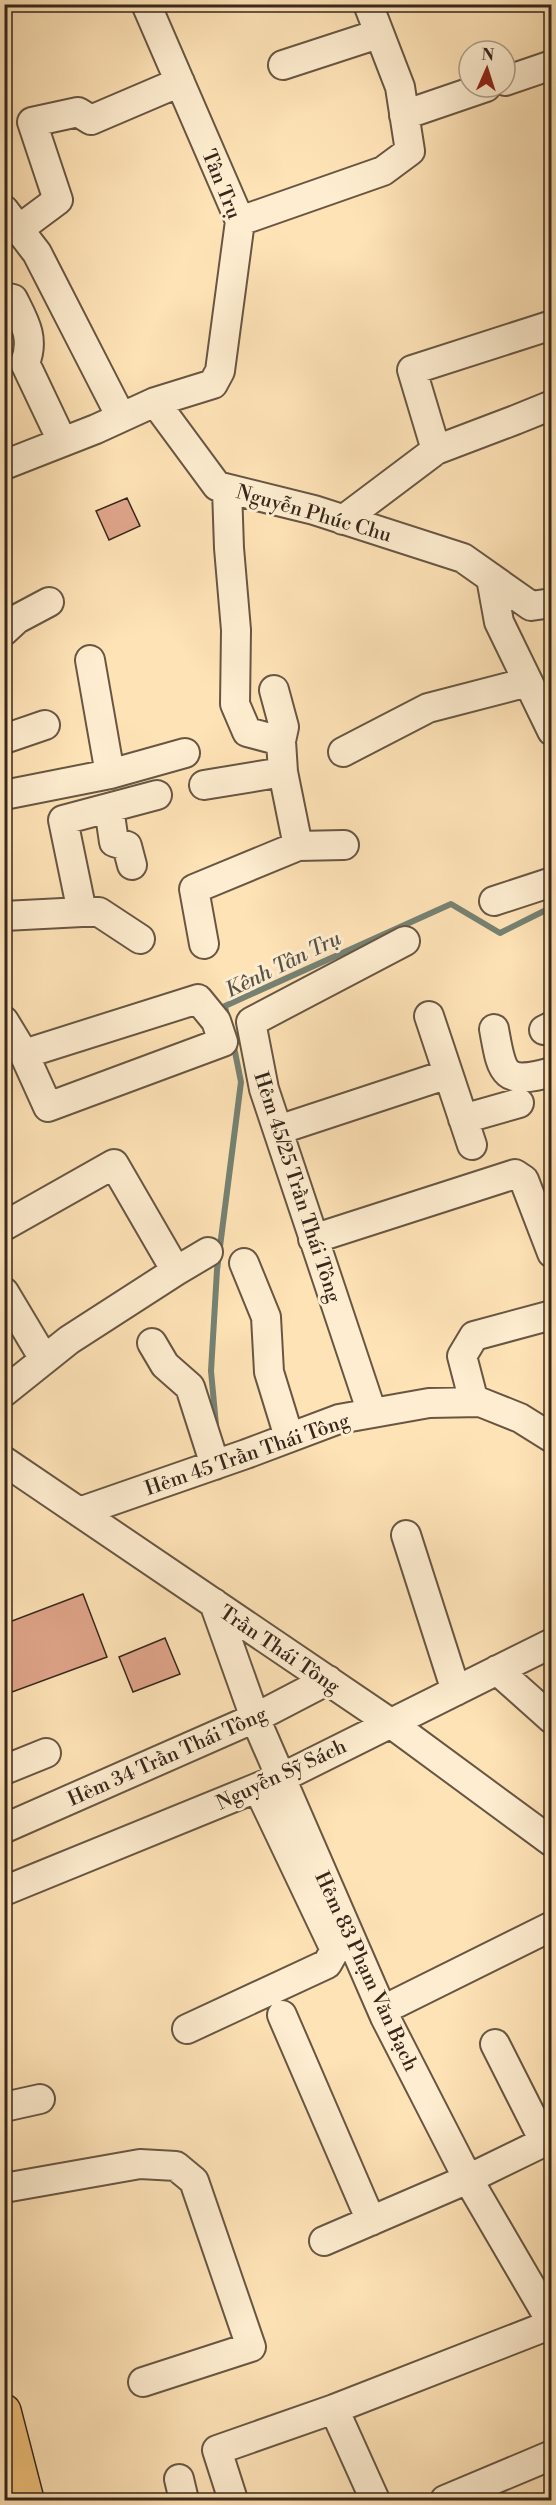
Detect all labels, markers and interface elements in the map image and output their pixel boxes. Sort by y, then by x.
north arrow [457,39,517,99]
text: N [481,45,495,65]
street label: Tân Trụ [195,146,246,224]
street label: Nguyễn Phúc Chu [233,480,395,549]
water label: Kênh Tân Trụ [221,926,346,1004]
street label: Hẻm 45/25 Trần Thái Tông [247,1069,346,1307]
street label: Hẻm 45 Trần Thái Tông [142,1408,354,1502]
street label: Trần Thái Tông [214,1601,345,1700]
street label: Hẻm 34 Trần Thái Tông [64,1702,272,1813]
street label: Nguyễn Sỹ Sách [213,1734,351,1816]
street label: Hẻm 83 Phạm Văn Bạch [308,1868,423,2075]

